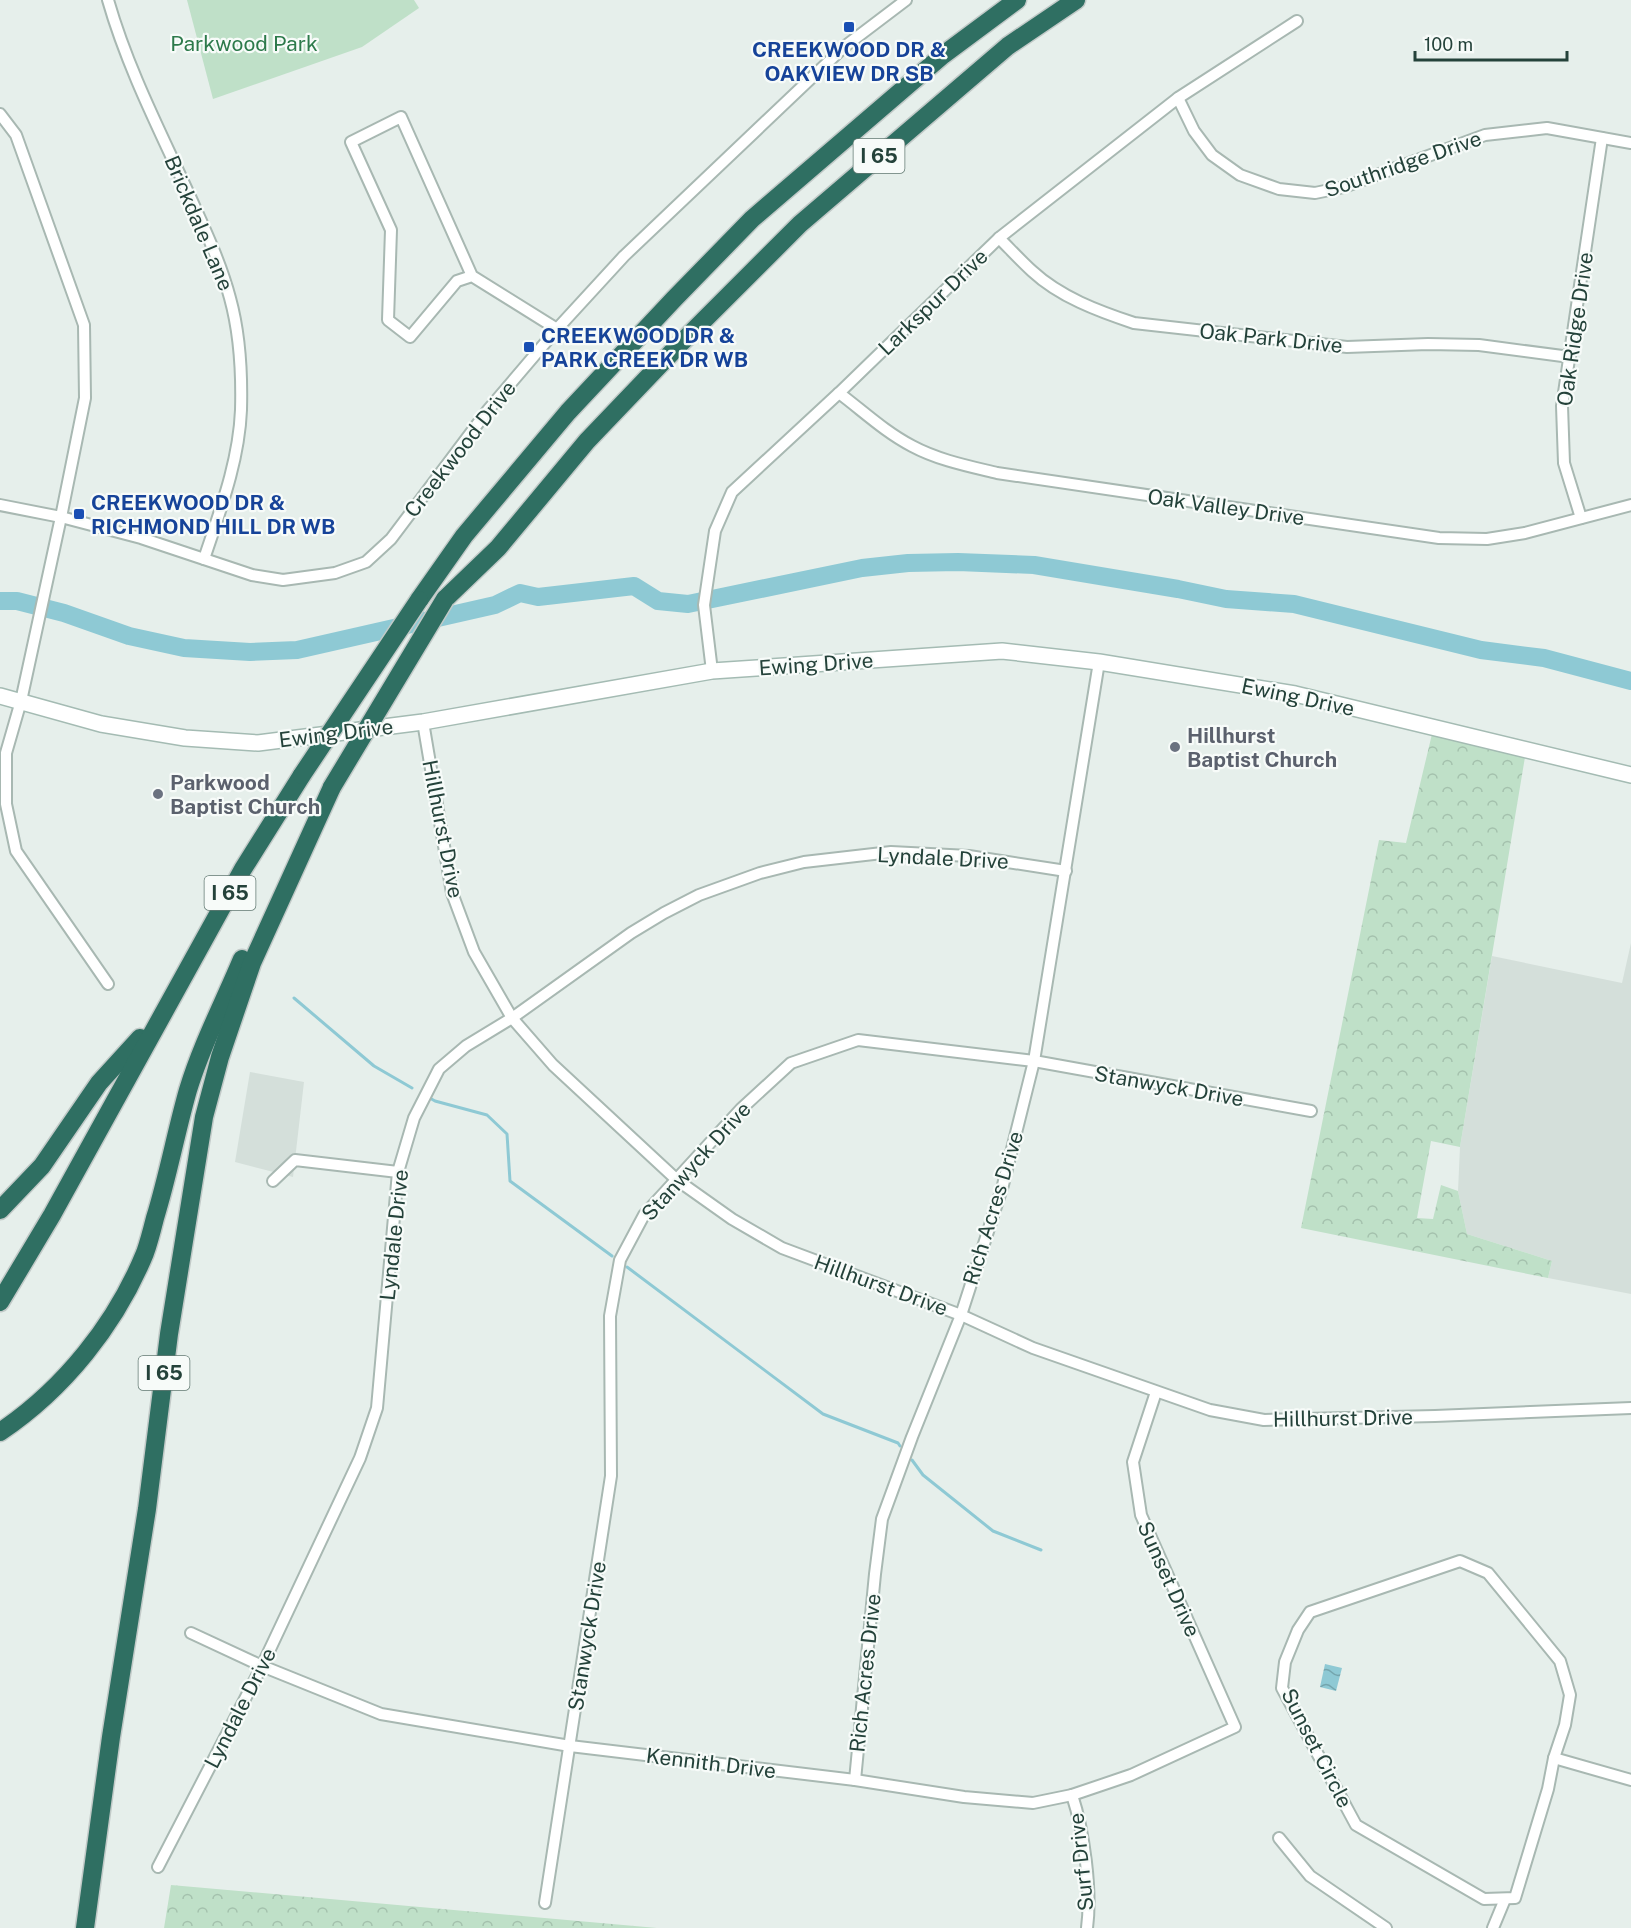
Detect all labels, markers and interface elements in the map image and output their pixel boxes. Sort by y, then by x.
marker: CREEKWOOD DR & OAKVIEW DR SB [842,20,856,34]
scale bar [1415,24,1566,62]
park label: Parkwood Park [170,31,318,56]
text: 100 m [1424,34,1473,55]
place label: CREEKWOOD DR & OAKVIEW DR SB [752,37,946,86]
street label: Southridge Drive [1321,125,1485,203]
road number: I 65 [854,139,904,173]
street label: Brickdale Lane [159,152,239,294]
street label: Larkspur Drive [873,244,993,360]
street label: Oak Ridge Drive [1552,250,1598,408]
street label: Oak Park Drive [1198,318,1344,358]
place label: CREEKWOOD DR & PARK CREEK DR WB [541,323,748,372]
marker: CREEKWOOD DR & PARK CREEK DR WB [522,340,536,354]
street label: Creekwood Drive [399,376,521,522]
street label: Oak Valley Drive [1146,484,1306,530]
place label: CREEKWOOD DR & RICHMOND HILL DR WB [91,490,335,539]
marker: CREEKWOOD DR & RICHMOND HILL DR WB [72,507,86,521]
street label: Ewing Drive [758,648,874,680]
street label: Ewing Drive [1239,673,1357,721]
street label: Ewing Drive [277,714,395,752]
place label: Hillhurst Baptist Church [1187,723,1337,772]
marker: Hillhurst Baptist Church [1168,740,1182,754]
street label: Hillhurst Drive [417,758,469,900]
place label: Parkwood Baptist Church [170,770,320,819]
marker: Parkwood Baptist Church [151,787,165,801]
street label: Lyndale Drive [877,842,1009,874]
road number: I 65 [204,876,256,910]
street label: Stanwyck Drive [1092,1061,1246,1111]
street label: Stanwyck Drive [636,1096,756,1226]
street label: Rich Acres Drive [958,1128,1028,1288]
street label: Lyndale Drive [375,1168,413,1302]
street label: Hillhurst Drive [811,1249,951,1321]
road number: I 65 [138,1356,190,1390]
street label: Hillhurst Drive [1273,1404,1413,1432]
street label: Sunset Drive [1132,1517,1206,1641]
street label: Stanwyck Drive [563,1559,611,1713]
street label: Rich Acres Drive [844,1592,886,1754]
street label: Lyndale Drive [199,1644,281,1772]
street label: Sunset Circle [1276,1684,1358,1812]
street label: Kennith Drive [645,1743,777,1783]
street label: Surf Drive [1063,1812,1099,1912]

